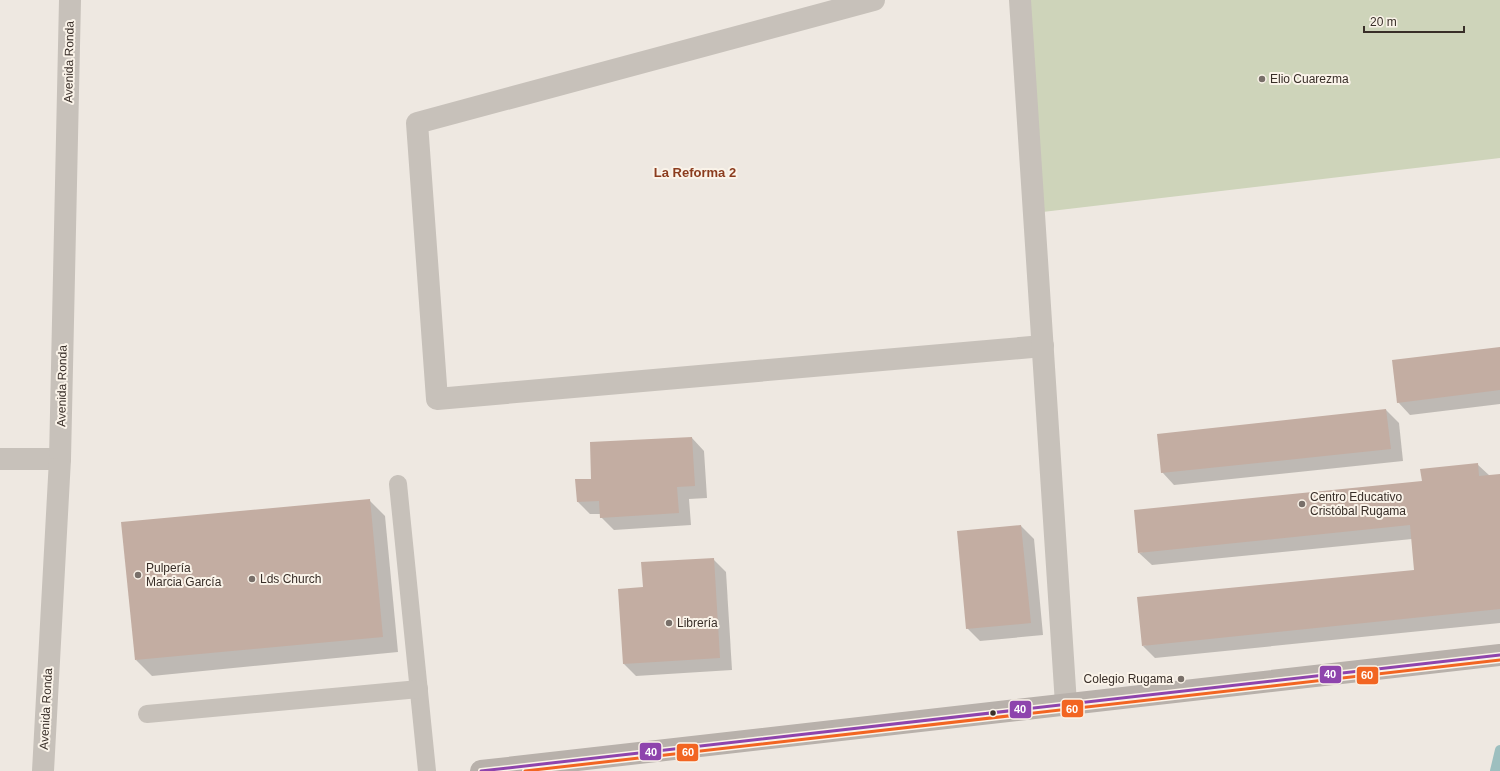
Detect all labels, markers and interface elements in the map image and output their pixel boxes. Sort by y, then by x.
scale bar [1364,8,1464,34]
text: 20 m [1370,15,1397,29]
street label: Avenida Ronda [61,21,77,103]
place label: Elio Cuarezma [1270,72,1349,86]
marker: Elio Cuarezma [1257,74,1267,84]
district label: La Reforma 2 [654,165,736,180]
street label: Avenida Ronda [54,345,70,427]
place label: Centro Educativo Cristóbal Rugama [1310,490,1406,518]
marker: Centro Educativo Cristóbal Rugama [1297,499,1307,509]
place label: Pulpería Marcia García [146,561,222,589]
marker: Pulpería Marcia García [133,570,143,580]
place label: Lds Church [260,572,321,586]
marker: Lds Church [247,574,257,584]
place label: Librería [677,616,718,630]
marker: Librería [664,618,674,628]
line badge: 40 [1319,665,1342,684]
line badge: 60 [1356,666,1379,685]
street label: Avenida Ronda [37,667,55,750]
text: 40 [1324,668,1336,680]
text: 60 [1361,669,1373,681]
place label: Colegio Rugama [1084,672,1173,686]
marker: Colegio Rugama [1176,674,1186,684]
line badge: 60 [1061,699,1084,718]
line badge: 40 [1009,700,1032,719]
text: 40 [1014,703,1026,715]
text: 60 [1066,703,1078,715]
unlabelled marker [988,708,998,718]
line badge: 40 [639,742,662,761]
line badge: 60 [676,743,699,762]
text: 40 [645,746,657,758]
text: 60 [682,746,694,758]

